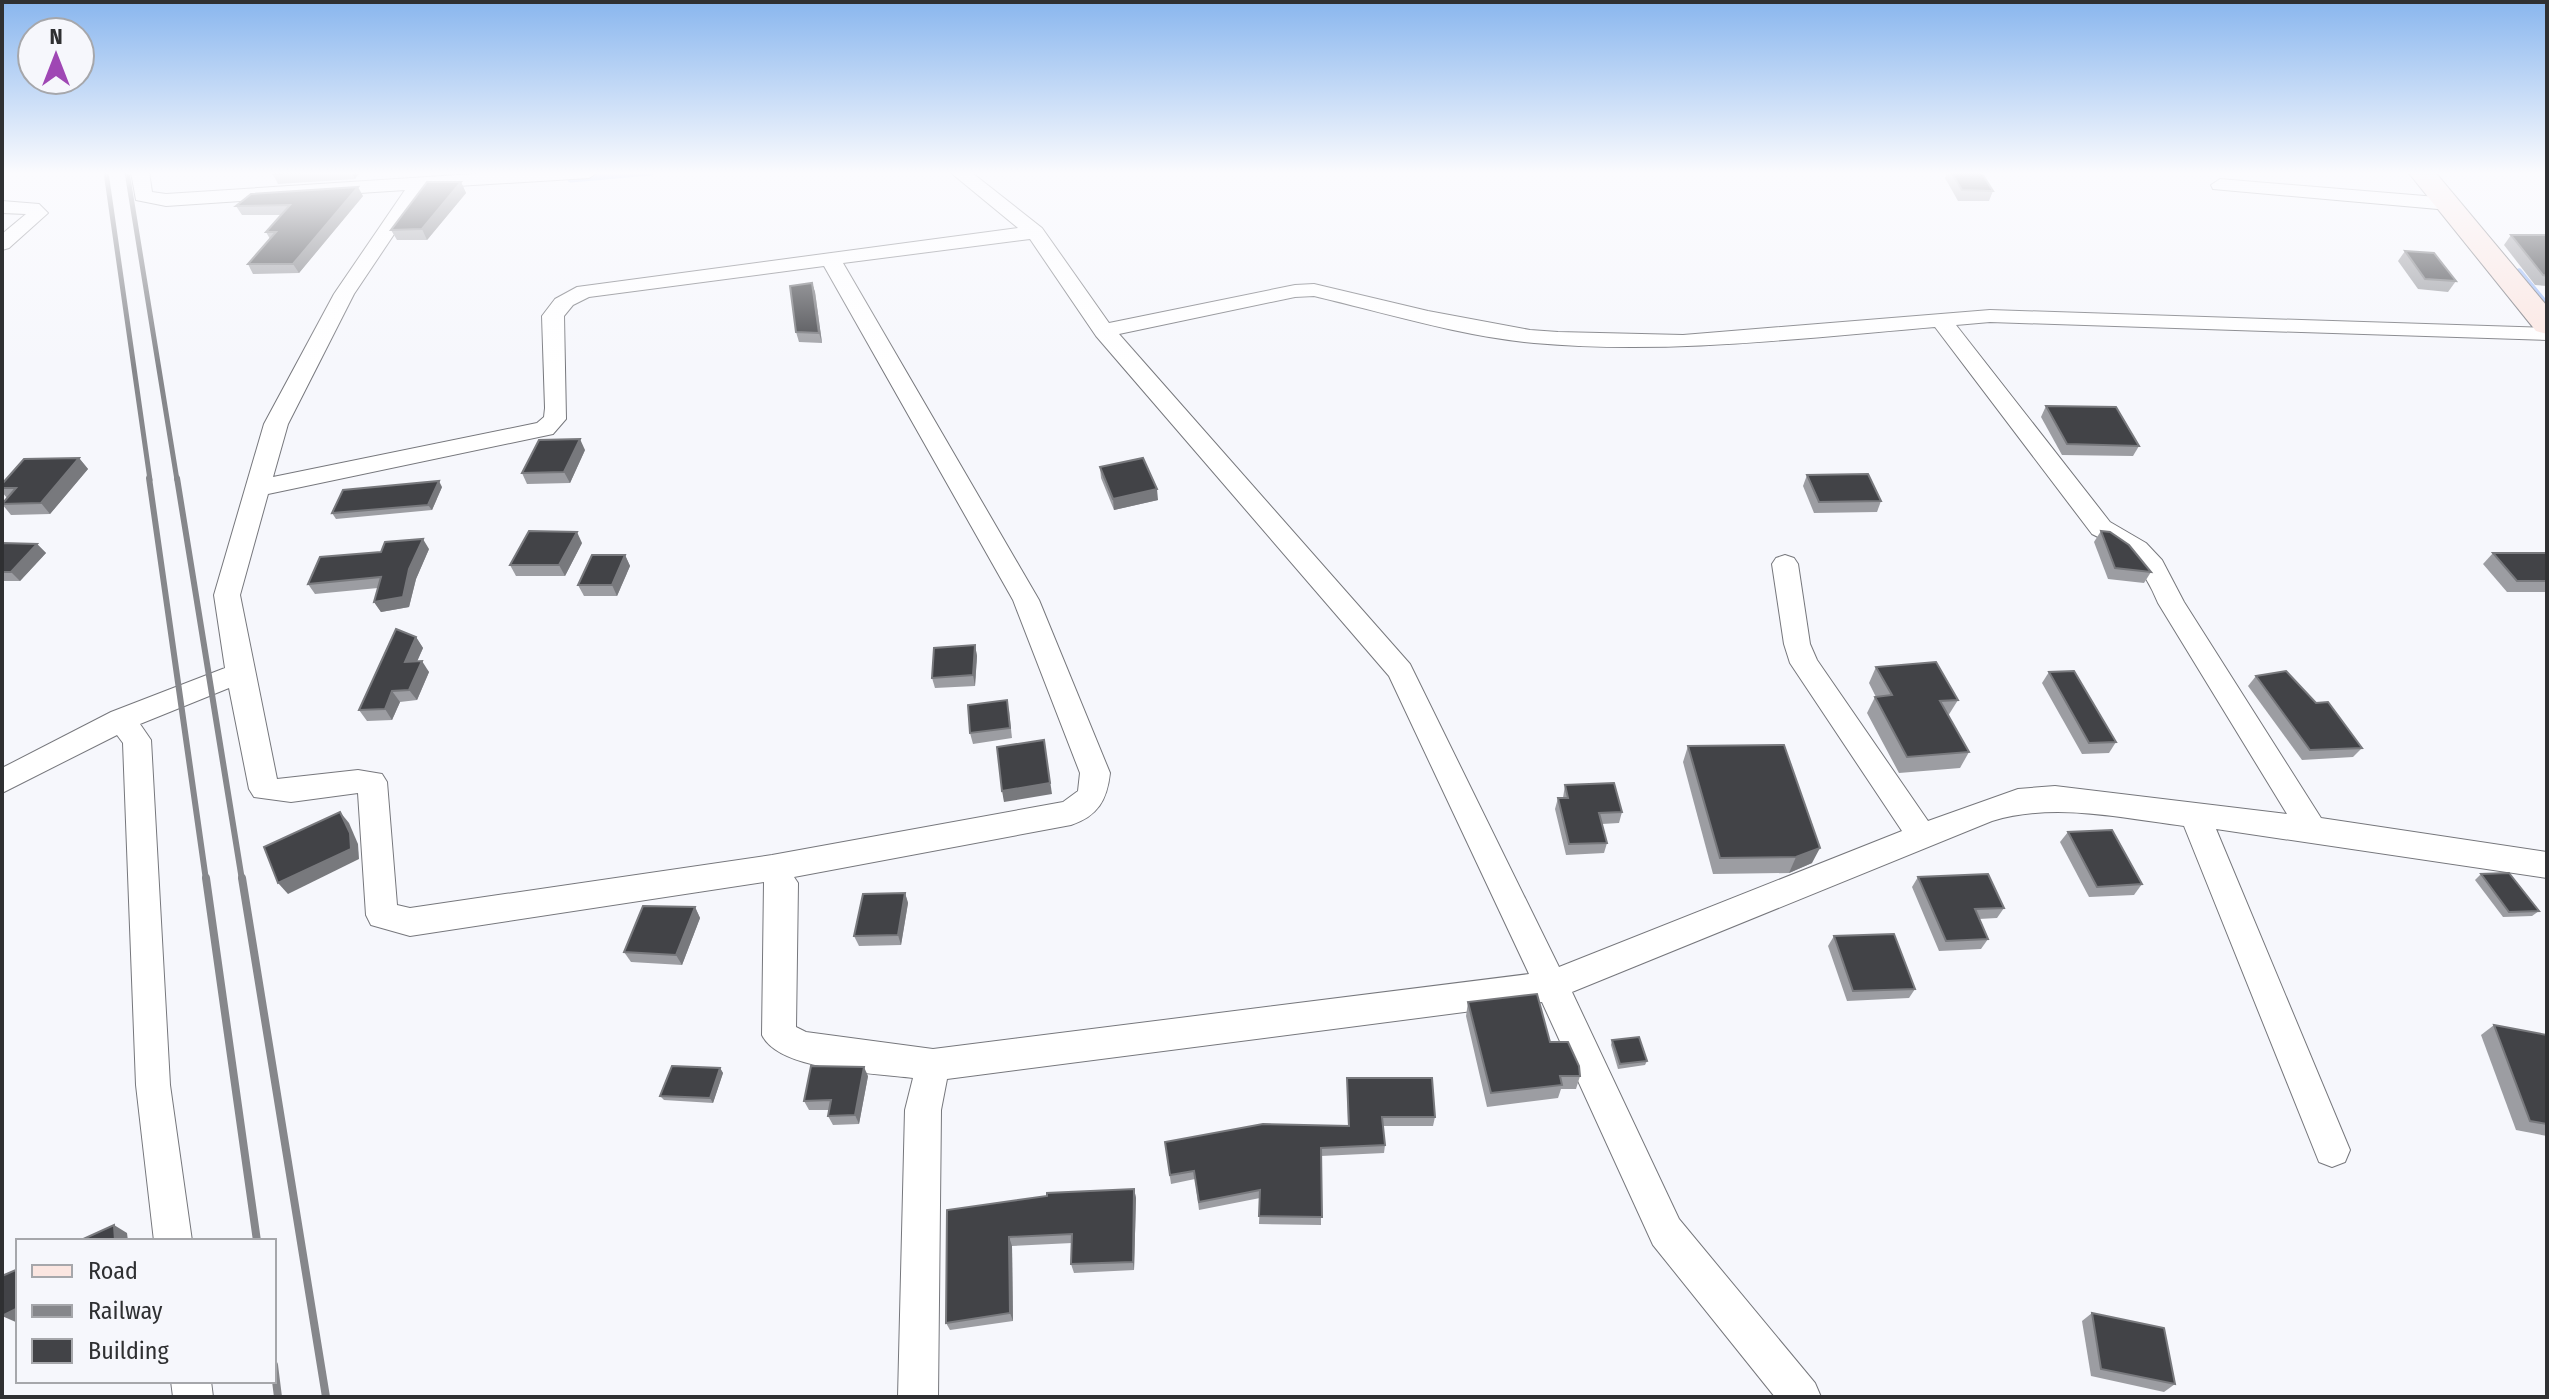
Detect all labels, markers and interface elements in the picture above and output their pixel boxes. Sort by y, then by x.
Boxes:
north arrow [16,16,96,96]
text: N [49,23,63,50]
legend [16,1239,276,1383]
text: Road [88,1257,138,1285]
text: Railway [88,1297,163,1325]
text: Building [88,1337,170,1365]

